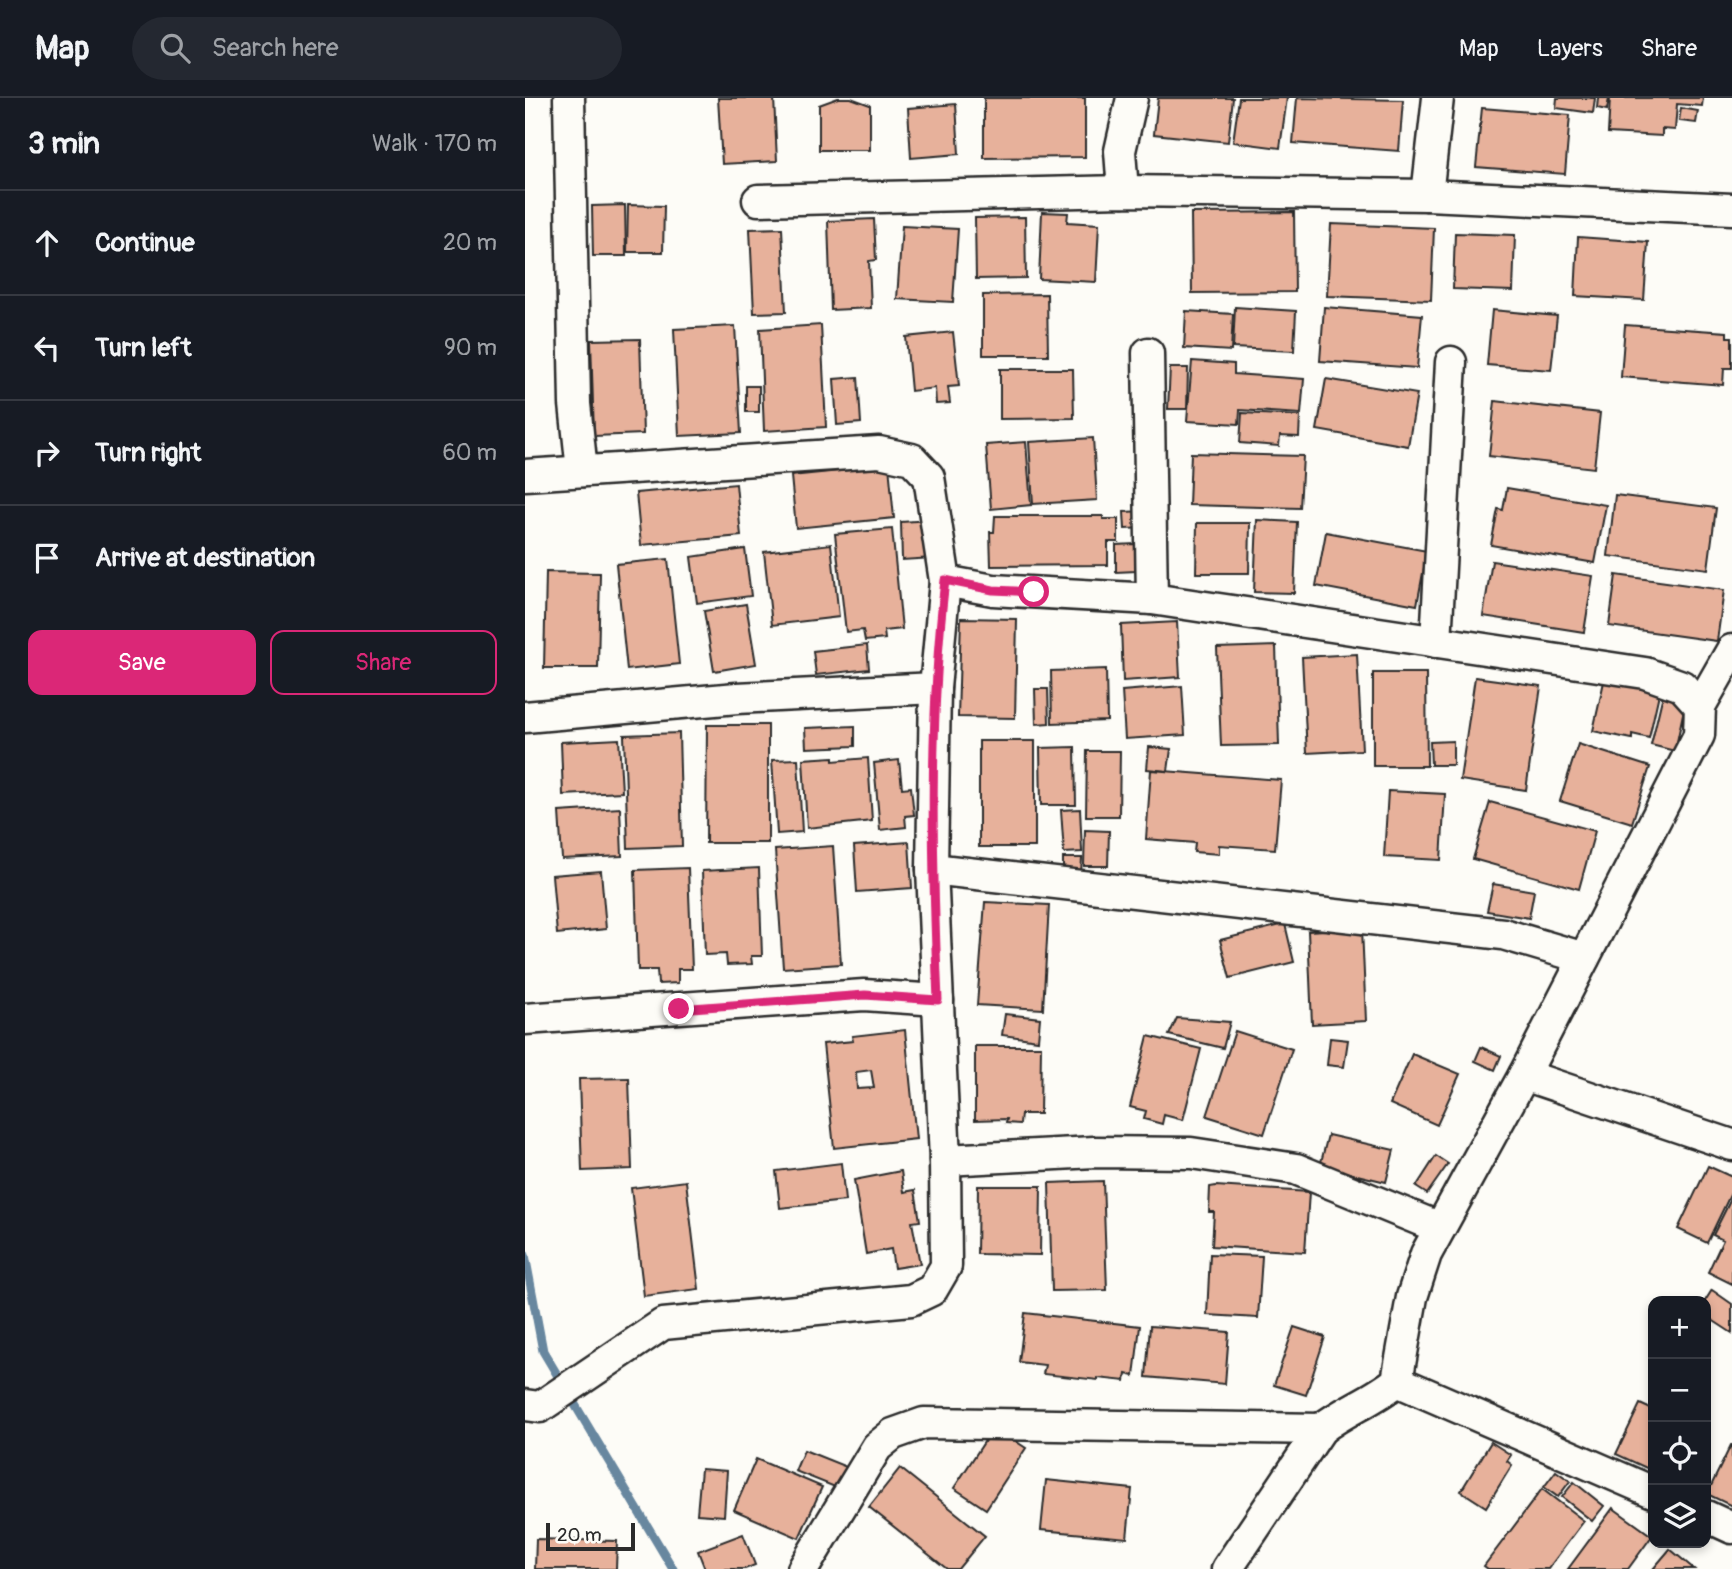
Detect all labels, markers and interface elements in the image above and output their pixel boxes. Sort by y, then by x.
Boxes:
search box [132,17,622,80]
text: Map [35,28,90,69]
icon: search [156,29,194,67]
text: Search here [212,32,339,64]
text: Map [1459,34,1499,63]
text: Layers [1537,34,1603,63]
text: Share [1641,34,1697,63]
text: 3 min [28,125,100,162]
text: Walk · 170 m [372,129,497,158]
icon: ahead [28,224,66,262]
text: Continue [95,227,195,259]
text: 20 m [443,228,497,257]
icon: left [28,329,66,367]
text: Turn left [95,332,191,364]
text: 90 m [444,333,497,362]
icon: right [28,434,66,472]
text: Turn right [95,437,201,469]
text: 60 m [442,438,497,467]
icon: arrive [28,539,66,577]
text: Arrive at destination [95,542,315,574]
route start [1018,576,1049,607]
button: Save [28,630,256,695]
button: Share [270,630,497,695]
route end [663,993,694,1024]
map controls [1648,1296,1711,1548]
button: + [1648,1296,1711,1359]
button: − [1648,1359,1711,1422]
button: locate [1648,1422,1711,1485]
button: layers [1648,1485,1711,1548]
scale bar [546,1520,635,1552]
text: 20 m [557,1523,602,1547]

